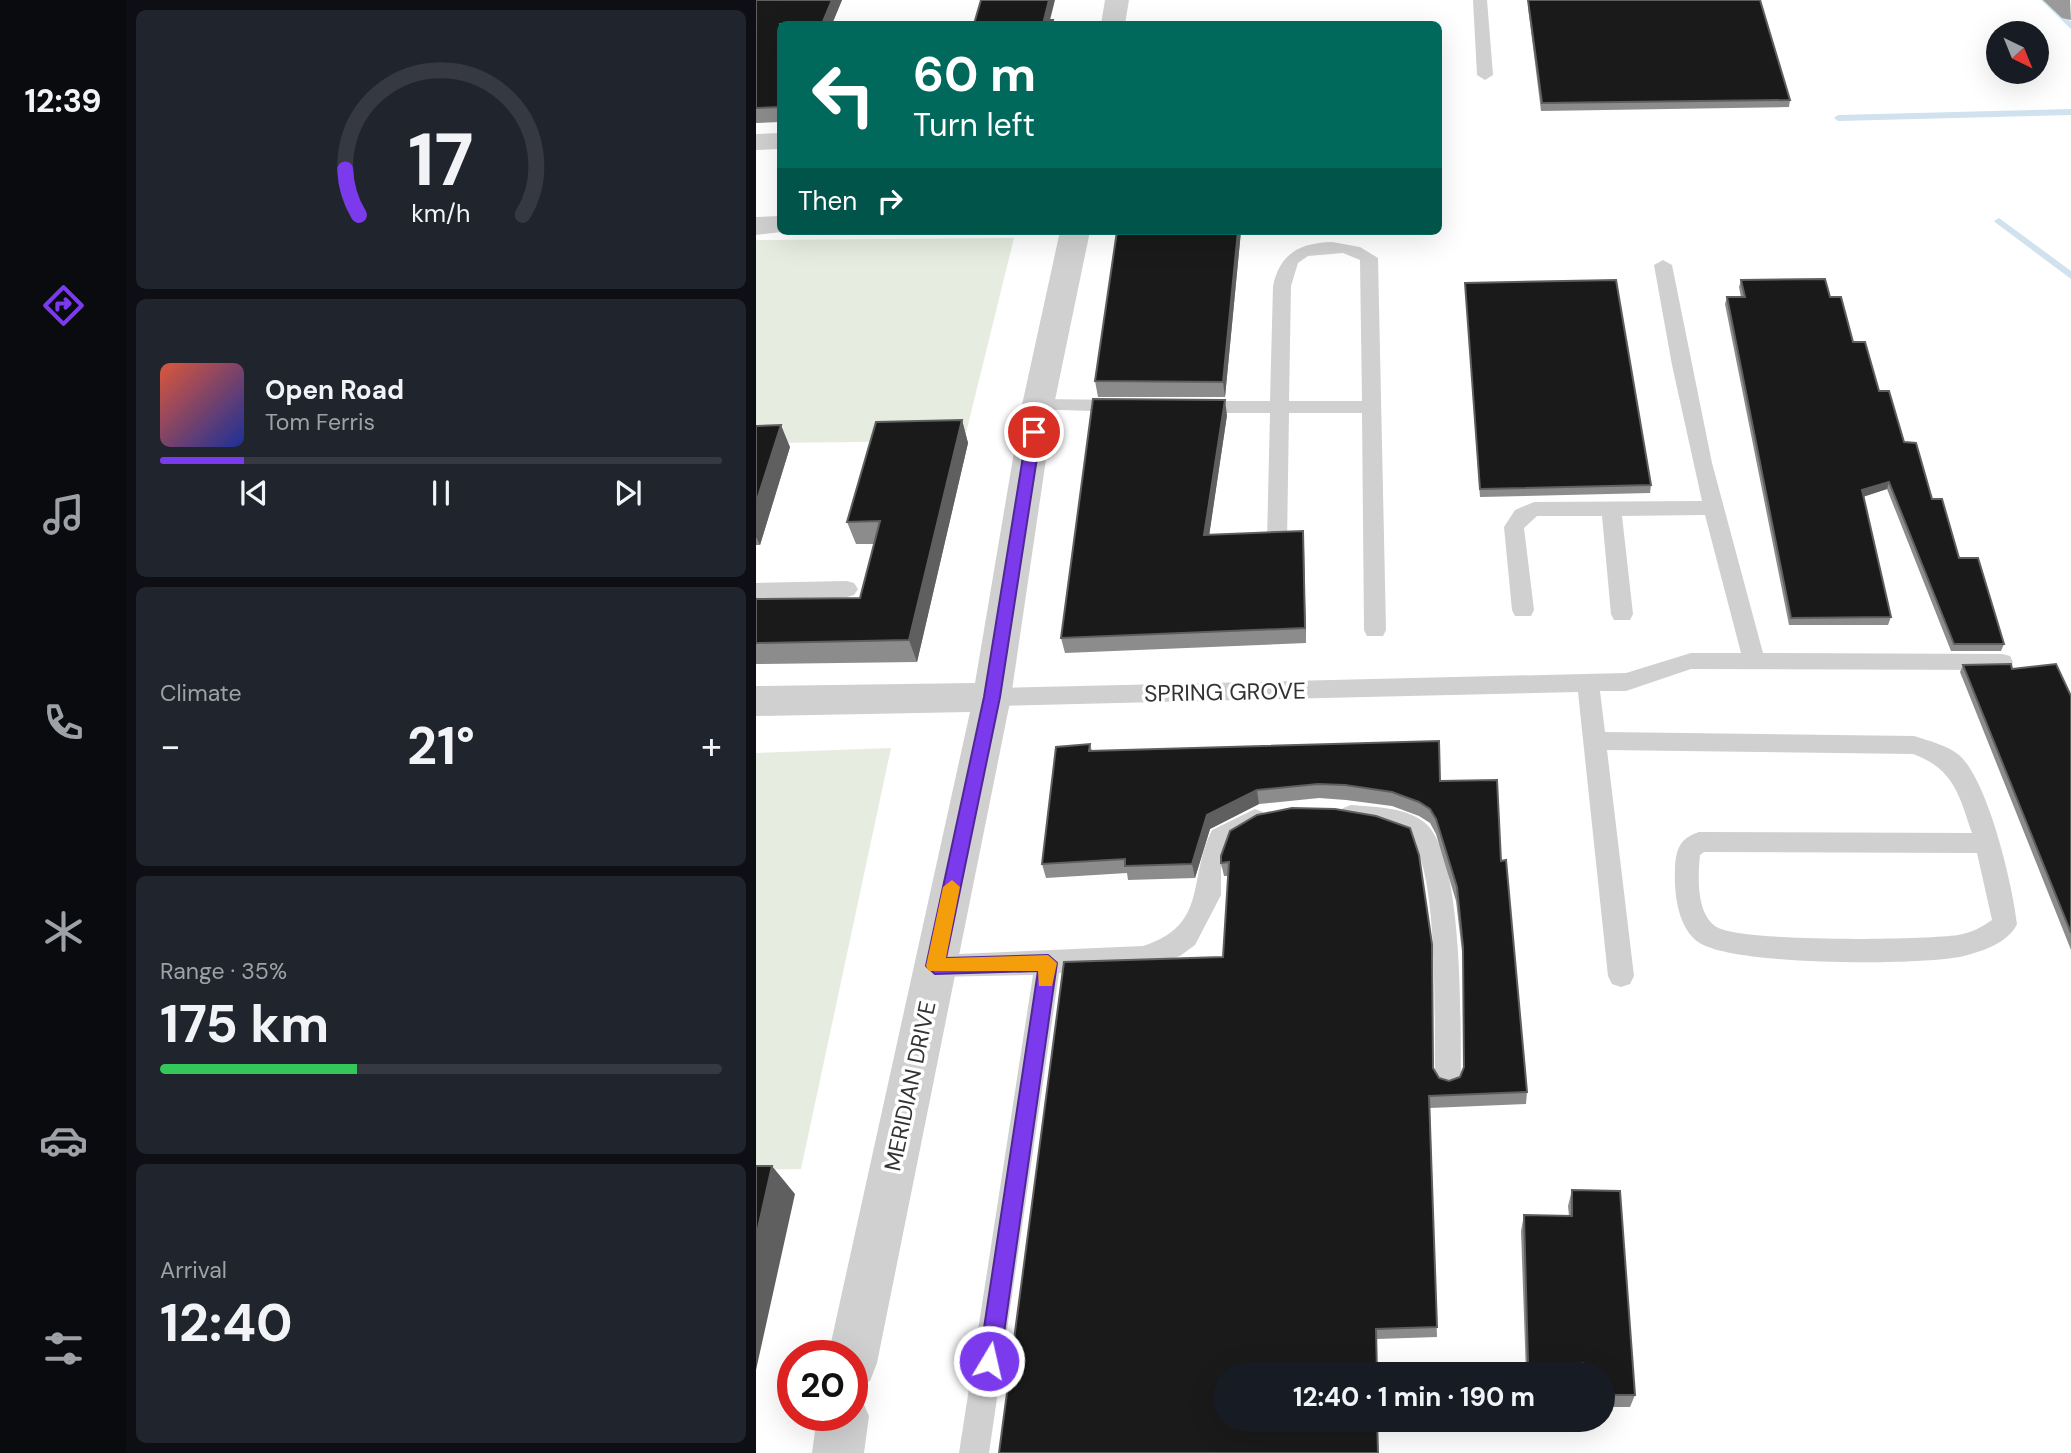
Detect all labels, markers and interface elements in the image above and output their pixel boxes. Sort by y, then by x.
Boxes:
north arrow [1986,21,2049,84]
map controls [1986,21,2049,84]
text: 60 m [913,42,1036,106]
icon: left [798,49,889,140]
text: 12:39 [24,80,102,122]
text: Turn left [913,104,1035,146]
text: 17 [408,114,474,209]
icon: right [871,182,909,220]
text: Then [798,184,857,218]
text: km/h [411,197,471,230]
icon: directions [39,281,88,330]
text: Open Road [265,373,404,407]
pin [1004,402,1064,462]
text: Tom Ferris [265,407,375,437]
icon: arrive [1015,413,1053,451]
icon: previous [235,474,273,512]
icon: pause [422,474,460,512]
icon: next [609,474,647,512]
icon: music [39,490,88,539]
street label: SPRING GROVE [1144,676,1306,708]
text: Climate [160,678,242,708]
icon: phone [39,698,88,747]
text: 21° [407,712,475,780]
text: − [160,721,181,771]
text: + [701,721,722,771]
icon: climate [39,907,88,956]
text: Range · 35% [160,956,287,986]
text: 175 km [160,990,329,1058]
street label: MERIDIAN DRIVE [877,998,943,1174]
icon: car [39,1116,88,1165]
text: Arrival [160,1255,227,1285]
text: 12:40 [160,1289,293,1357]
icon: filters [39,1324,88,1373]
position arrow [952,1324,1026,1398]
speed limit sign: 20 [777,1340,868,1431]
text: 12:40 · 1 min · 190 m [1293,1380,1535,1414]

